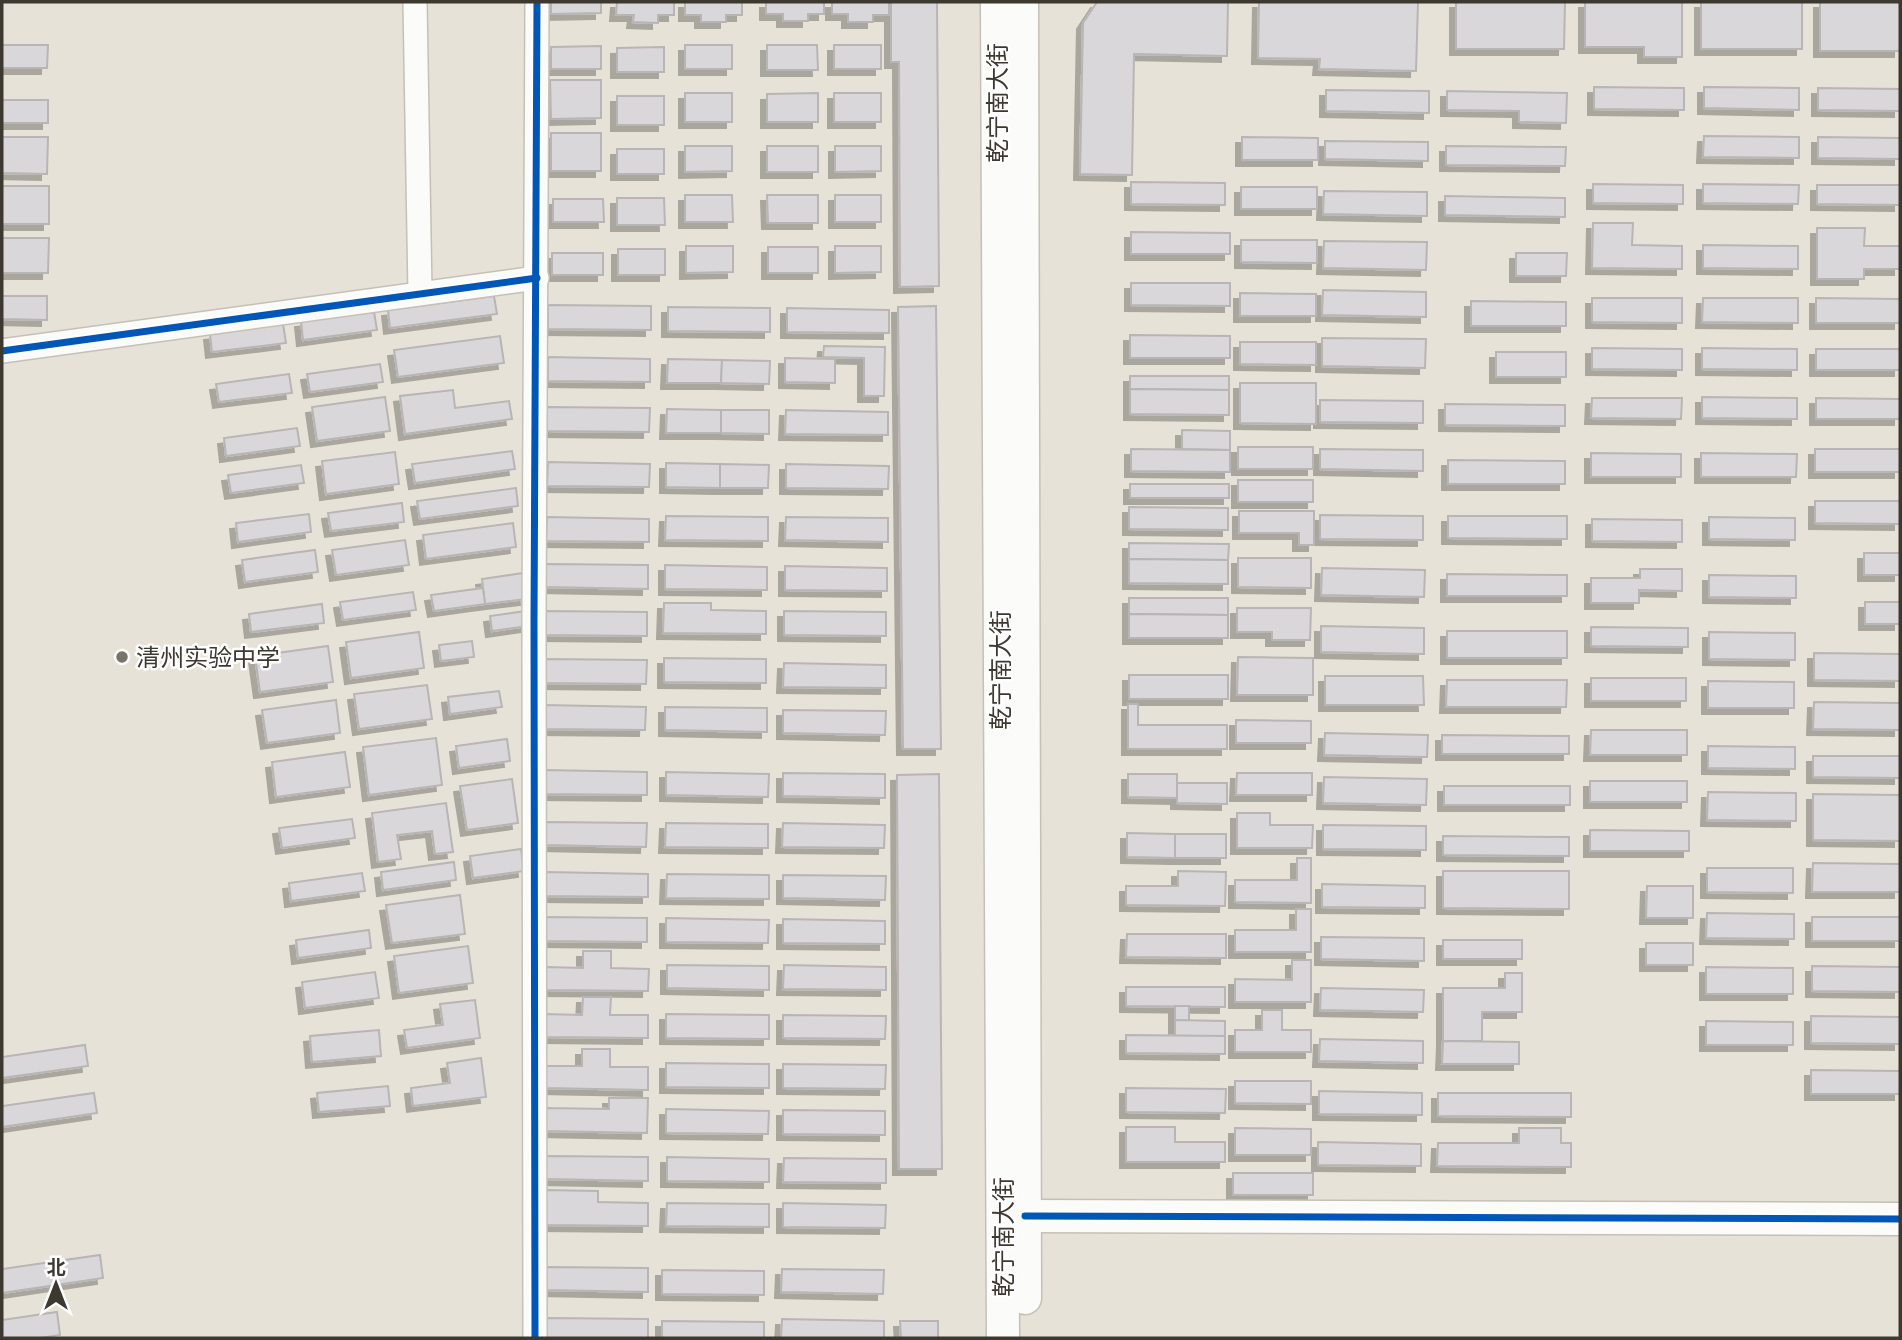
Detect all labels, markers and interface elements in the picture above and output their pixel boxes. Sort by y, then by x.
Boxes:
street label: 乾宁南大街 [980,43,1015,163]
street label: 乾宁南大街 [983,610,1018,730]
place label: 清州实验中学 [136,640,280,675]
marker: 清州实验中学 [114,649,130,665]
street label: 乾宁南大街 [986,1177,1021,1297]
north arrow [21,1249,91,1319]
text: 北 [46,1254,66,1281]

